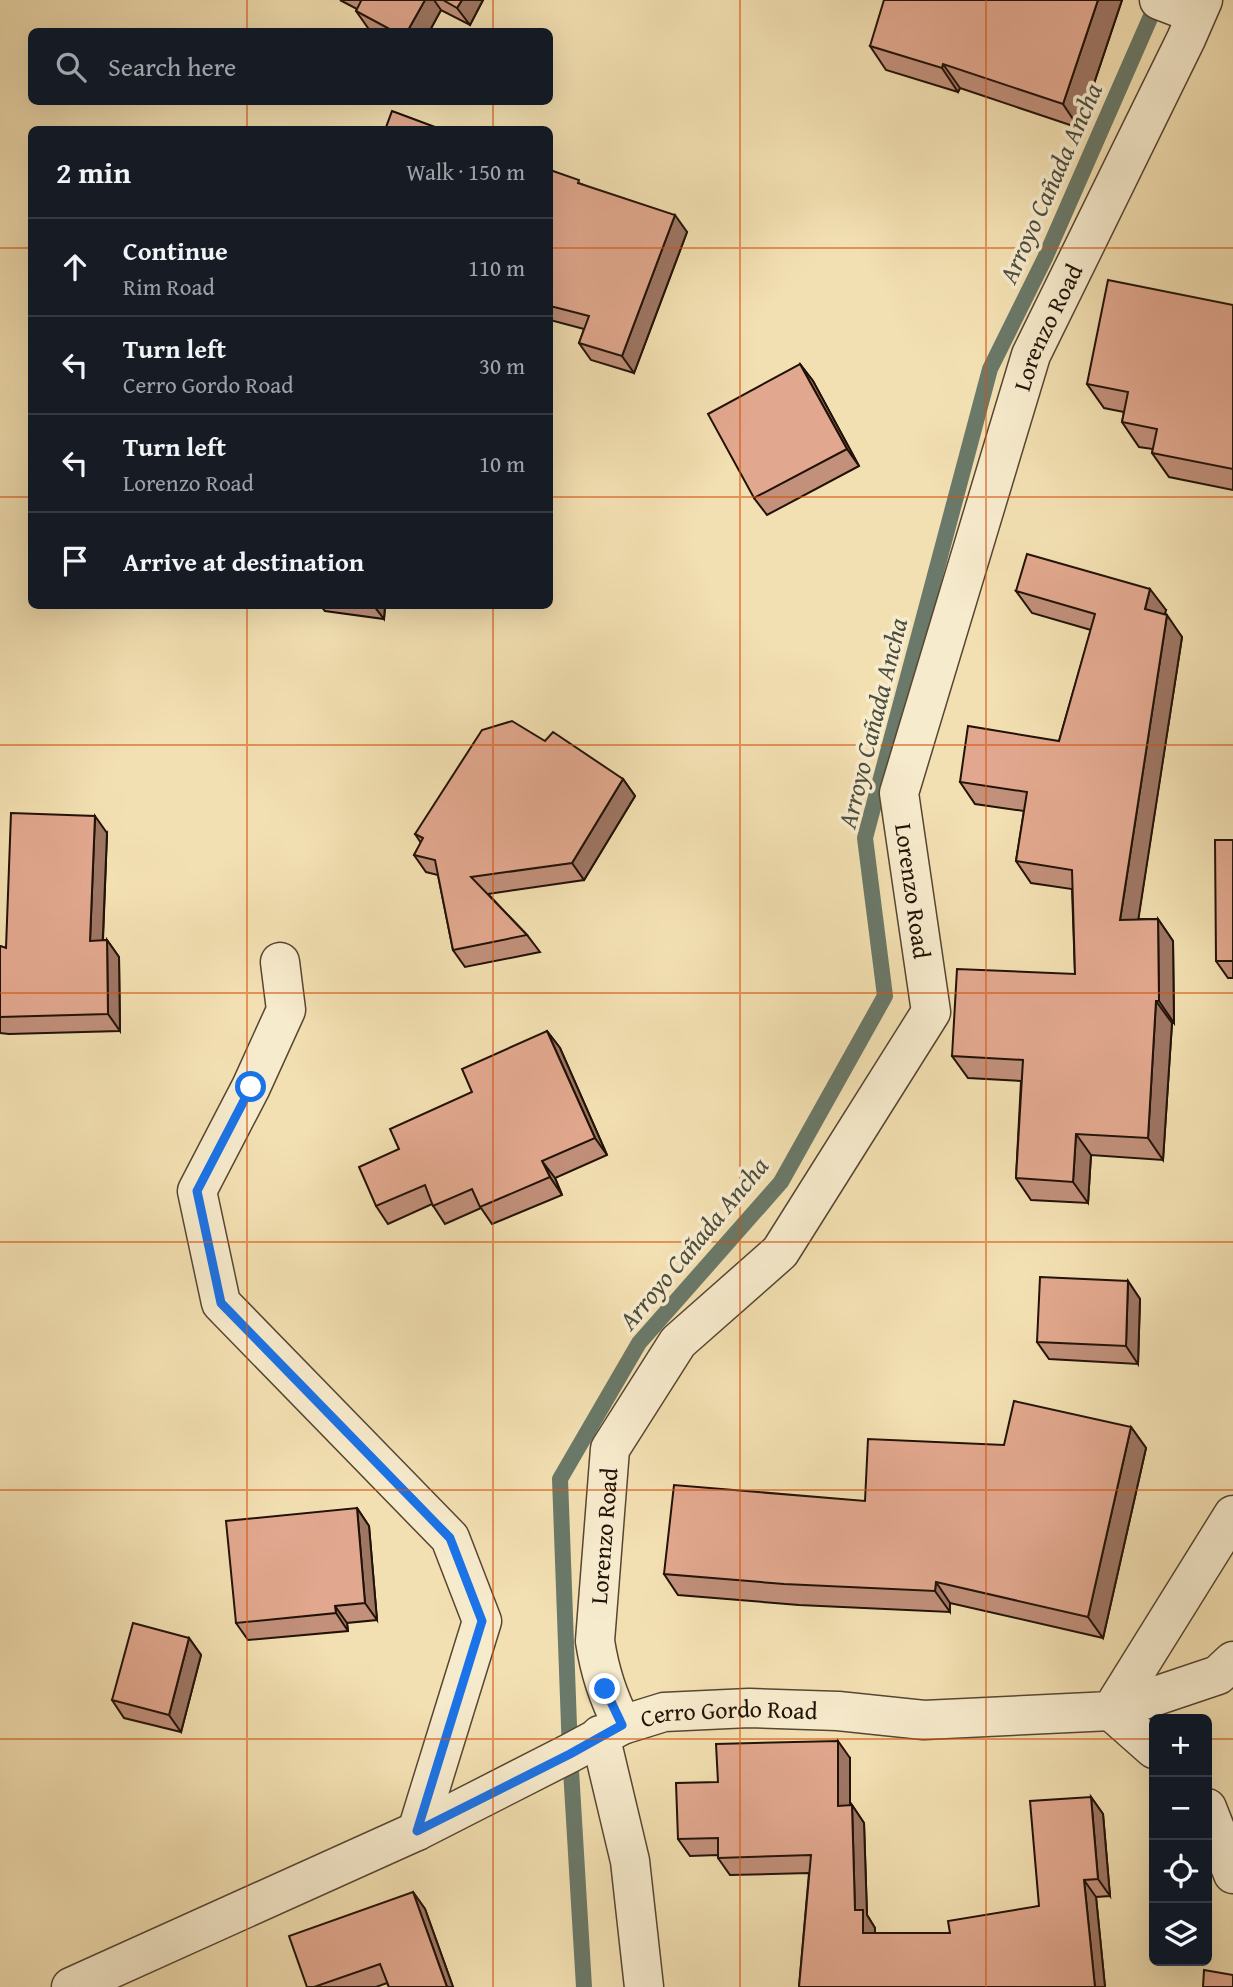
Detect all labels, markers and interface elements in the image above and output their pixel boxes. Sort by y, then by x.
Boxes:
search box [28,28,553,105]
text: Search here [108,47,236,86]
icon: search [52,48,90,86]
water label: Arroyo Cañada Ancha [988,76,1112,290]
text: 2 min [56,150,131,194]
text: Walk · 150 m [406,155,525,188]
text: Continue [123,231,228,270]
icon: ahead [56,248,94,286]
text: 110 m [468,251,525,284]
street label: Lorenzo Road [1004,257,1091,395]
text: Rim Road [123,270,215,303]
text: Turn left [123,329,226,368]
icon: left [56,346,94,384]
text: 30 m [479,349,525,382]
text: Cerro Gordo Road [123,368,293,401]
text: Turn left [123,427,226,466]
icon: left [56,444,94,482]
text: 10 m [479,447,525,480]
text: Lorenzo Road [123,466,254,499]
icon: arrive [56,542,94,580]
text: Arrive at destination [123,542,364,581]
water label: Arroyo Cañada Ancha [827,614,917,833]
street label: Lorenzo Road [886,821,940,961]
route start [235,1071,266,1102]
water label: Arroyo Cañada Ancha [608,1148,777,1339]
street label: Lorenzo Road [580,1466,626,1605]
route end [589,1673,620,1704]
street label: Cerro Gordo Road [636,1690,818,1736]
map controls [1149,1714,1212,1966]
button: + [1149,1714,1212,1777]
button: − [1149,1777,1212,1840]
button: locate [1149,1840,1212,1903]
button: layers [1149,1903,1212,1966]

